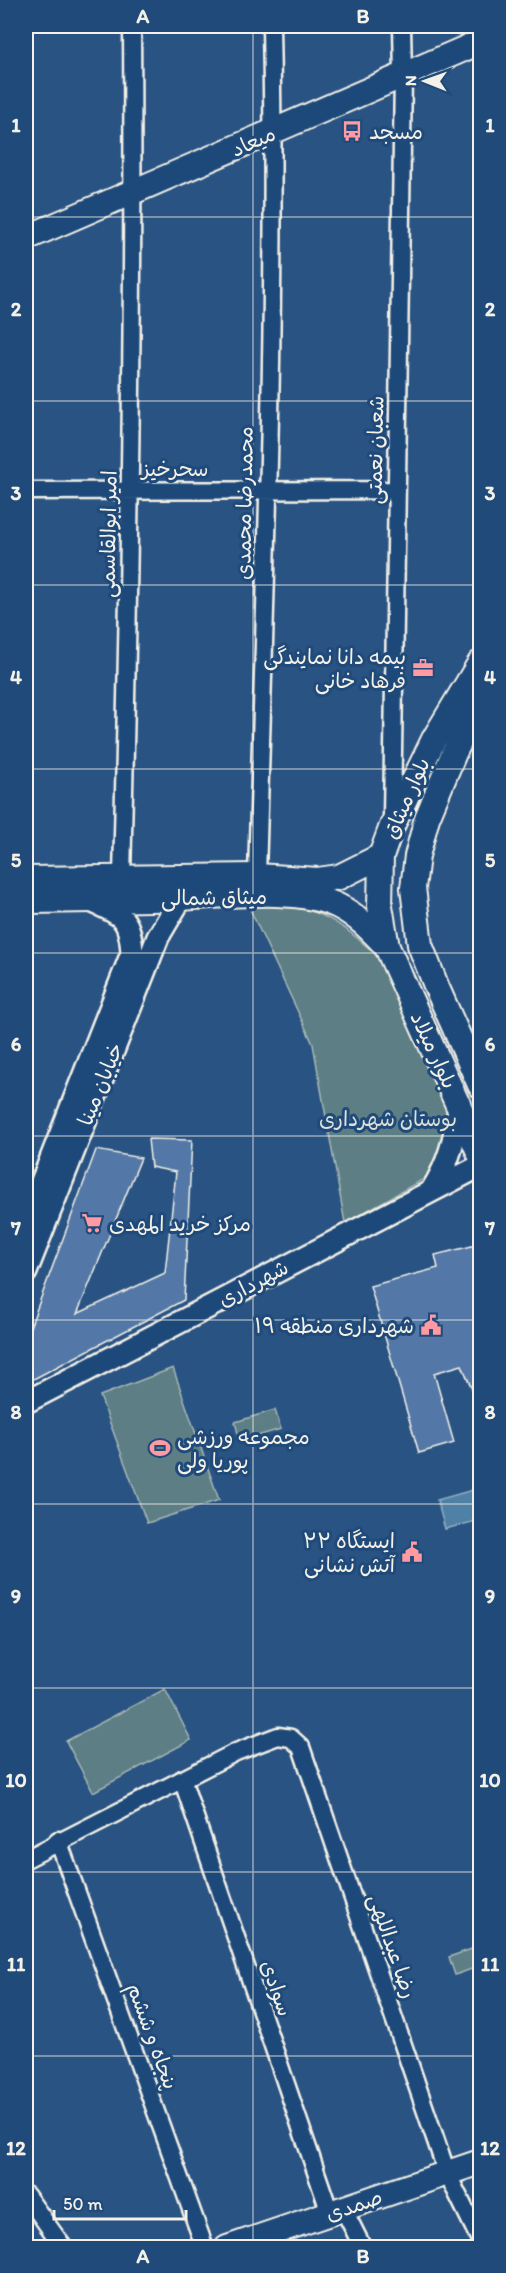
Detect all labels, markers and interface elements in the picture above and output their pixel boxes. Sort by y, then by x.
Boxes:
text: A [136,4,150,28]
text: B [357,4,370,28]
north arrow [395,51,455,111]
text: N [401,75,420,86]
text: 1 [11,113,21,137]
text: 1 [485,113,495,137]
bus stop icon: مسجد [340,119,364,143]
place label: مسجد [369,119,423,144]
street label: میعاد [227,120,279,162]
text: 2 [11,297,22,321]
text: 2 [485,297,496,321]
street label: شعبان نعمتی [362,395,390,505]
street label: محمدرضا محمدی [230,426,258,580]
street label: سحرخیز [140,456,208,481]
street label: امیر ابوالقاسمی [94,470,124,598]
text: 3 [11,481,22,505]
text: 3 [485,481,496,505]
place label: بیمه دانا نمایندگی فرهاد خانی [263,644,406,695]
office icon: بیمه دانا نمایندگی فرهاد خانی [411,656,435,680]
text: 4 [10,665,22,689]
text: 4 [484,665,496,689]
street label: بلوار میثاق [377,754,436,843]
text: 5 [11,848,22,872]
text: 5 [485,848,496,872]
street label: میثاق شمالی [161,884,267,912]
street label: بلوار میلاد [404,1008,463,1093]
text: 6 [11,1032,22,1056]
text: 6 [485,1032,496,1056]
street label: خیابان مینا [72,1039,129,1130]
park label: بوستان شهرداری [319,1106,457,1132]
supermarket icon: مرکز خرید المهدی [80,1211,104,1235]
place label: مرکز خرید المهدی [109,1211,251,1236]
text: 7 [10,1216,21,1240]
text: 7 [484,1216,495,1240]
street label: شهرداری [214,1254,292,1312]
place label: شهرداری منطقه ۱۹ [255,1313,414,1338]
public building icon: شهرداری منطقه ۱۹ [419,1313,443,1337]
text: 8 [11,1400,22,1424]
text: 8 [485,1400,496,1424]
place label: مجموعه ورزشی پوریا ولی [177,1424,310,1475]
sports icon: مجموعه ورزشی پوریا ولی [148,1436,172,1460]
place label: ایستگاه ۲۲ آتش نشانی [303,1528,396,1579]
public building icon: ایستگاه ۲۲ آتش نشانی [400,1540,424,1564]
text: 9 [11,1584,21,1608]
text: 9 [485,1584,495,1608]
text: 10 [5,1768,27,1792]
text: 10 [479,1768,501,1792]
street label: رضا عبداللهی [362,1890,423,2002]
text: 11 [7,1952,26,1976]
text: 11 [481,1952,500,1976]
street label: سوادی [255,1957,298,2020]
street label: پنجاه و ششم [118,1979,184,2094]
text: 12 [6,2136,26,2160]
text: 12 [480,2136,500,2160]
scale bar [54,2183,186,2221]
street label: صمدی [322,2184,386,2226]
text: 50 m [63,2193,103,2215]
text: A [136,2244,150,2268]
text: B [357,2244,370,2268]

